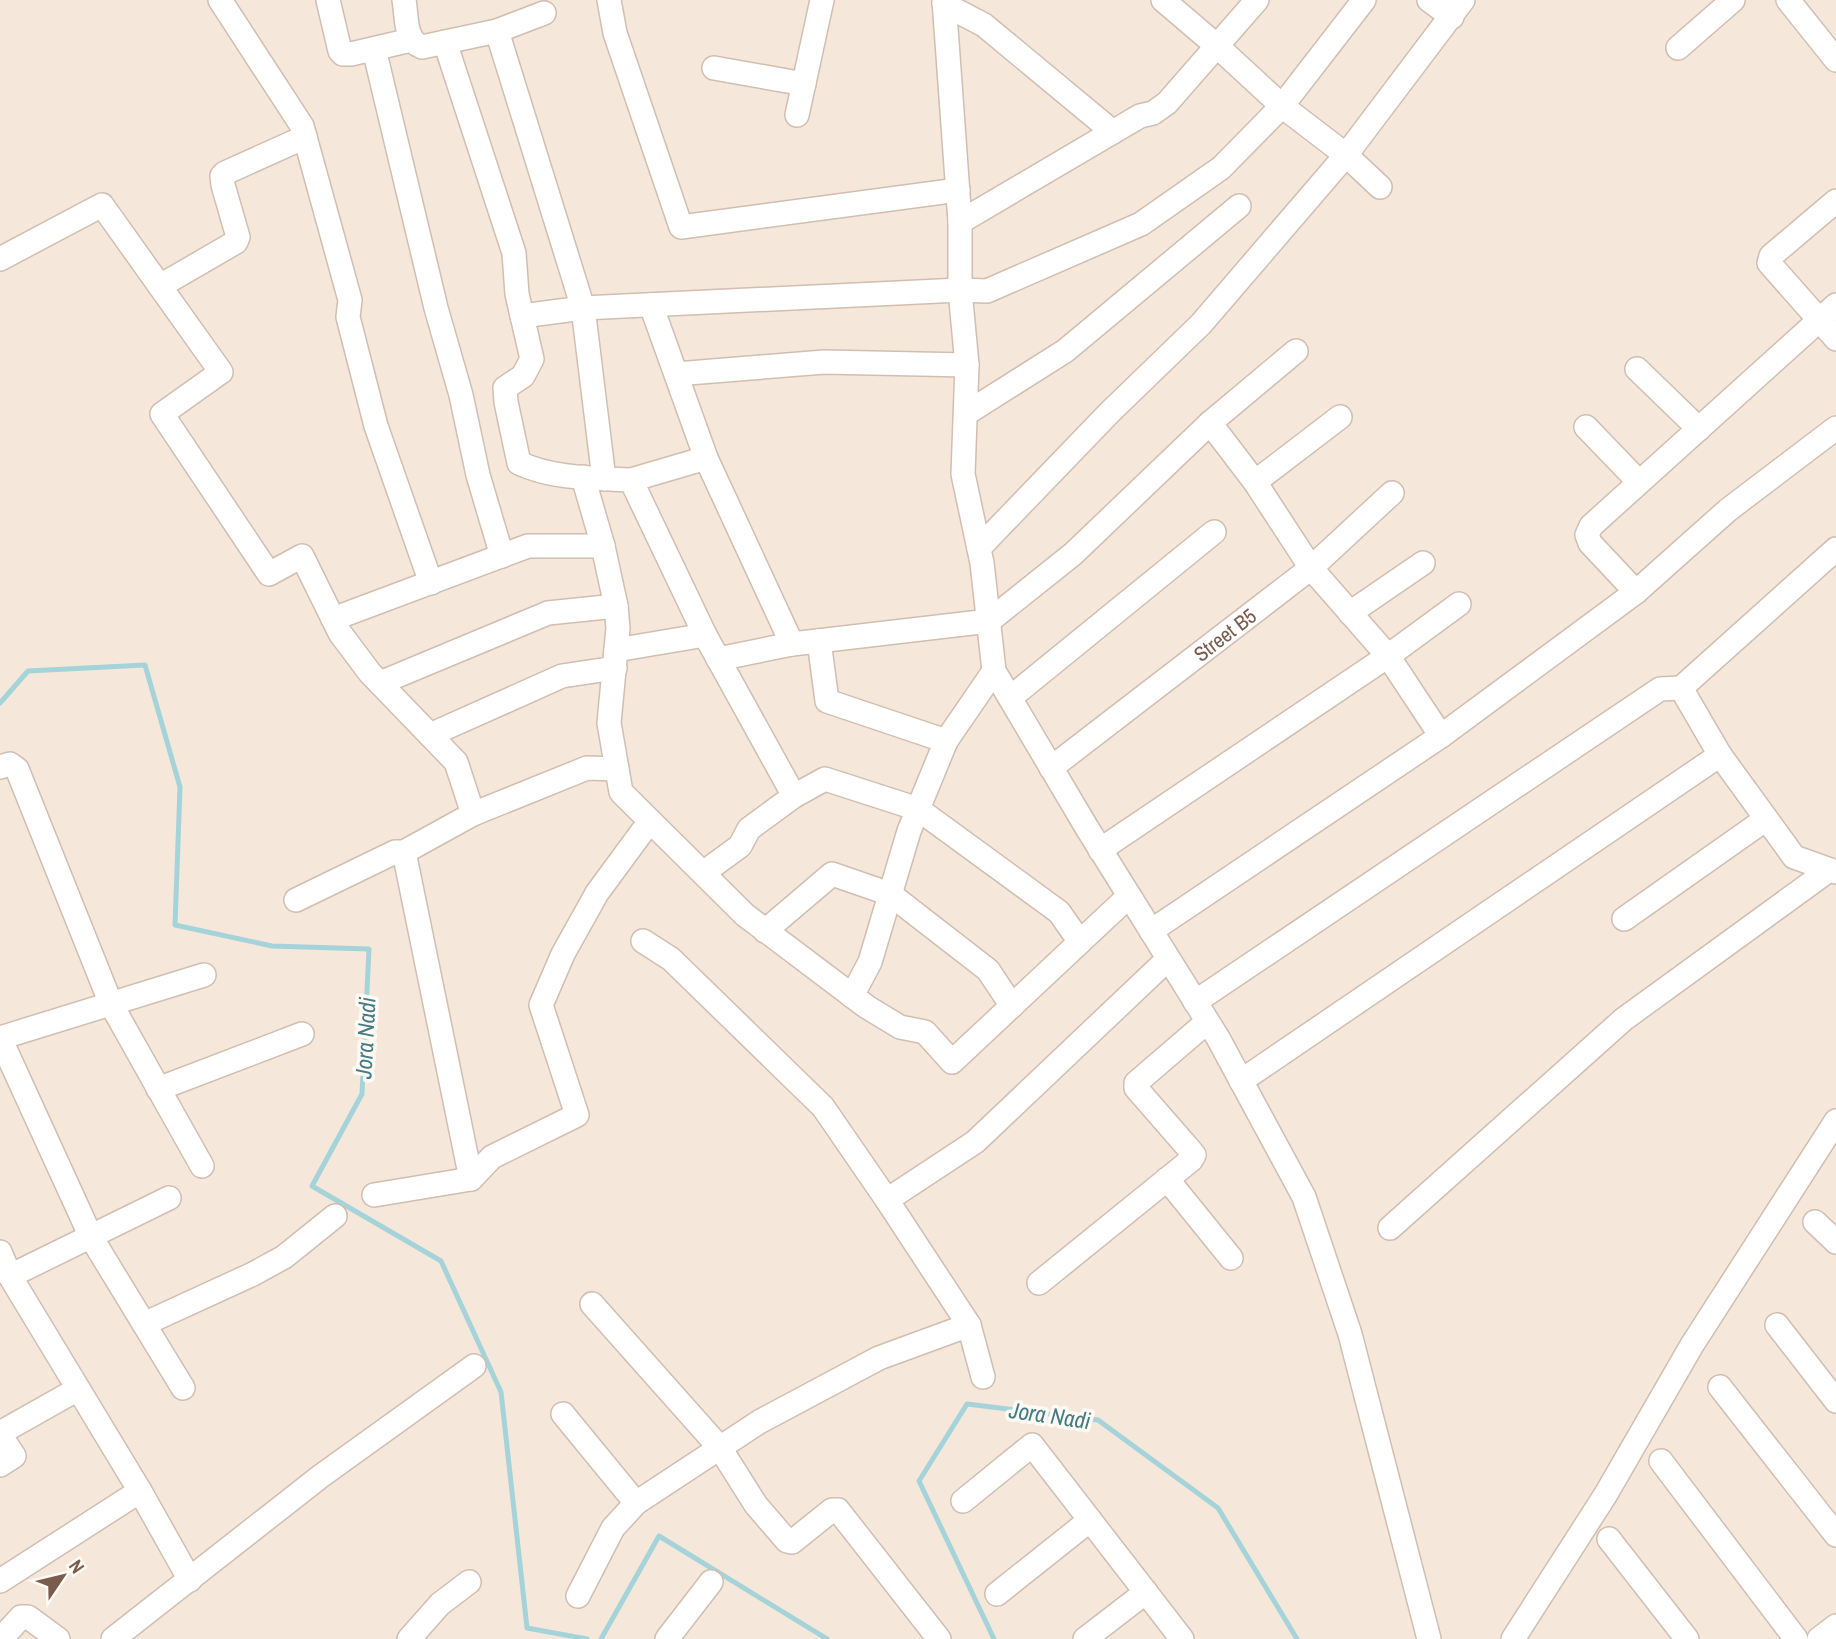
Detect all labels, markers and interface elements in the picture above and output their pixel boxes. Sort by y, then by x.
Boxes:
street label: Street B5 [1187,601,1262,668]
water label: Jora Nadi [347,996,383,1081]
water label: Jora Nadi [1006,1394,1093,1436]
north arrow [28,1541,98,1611]
text: N [63,1554,91,1578]

